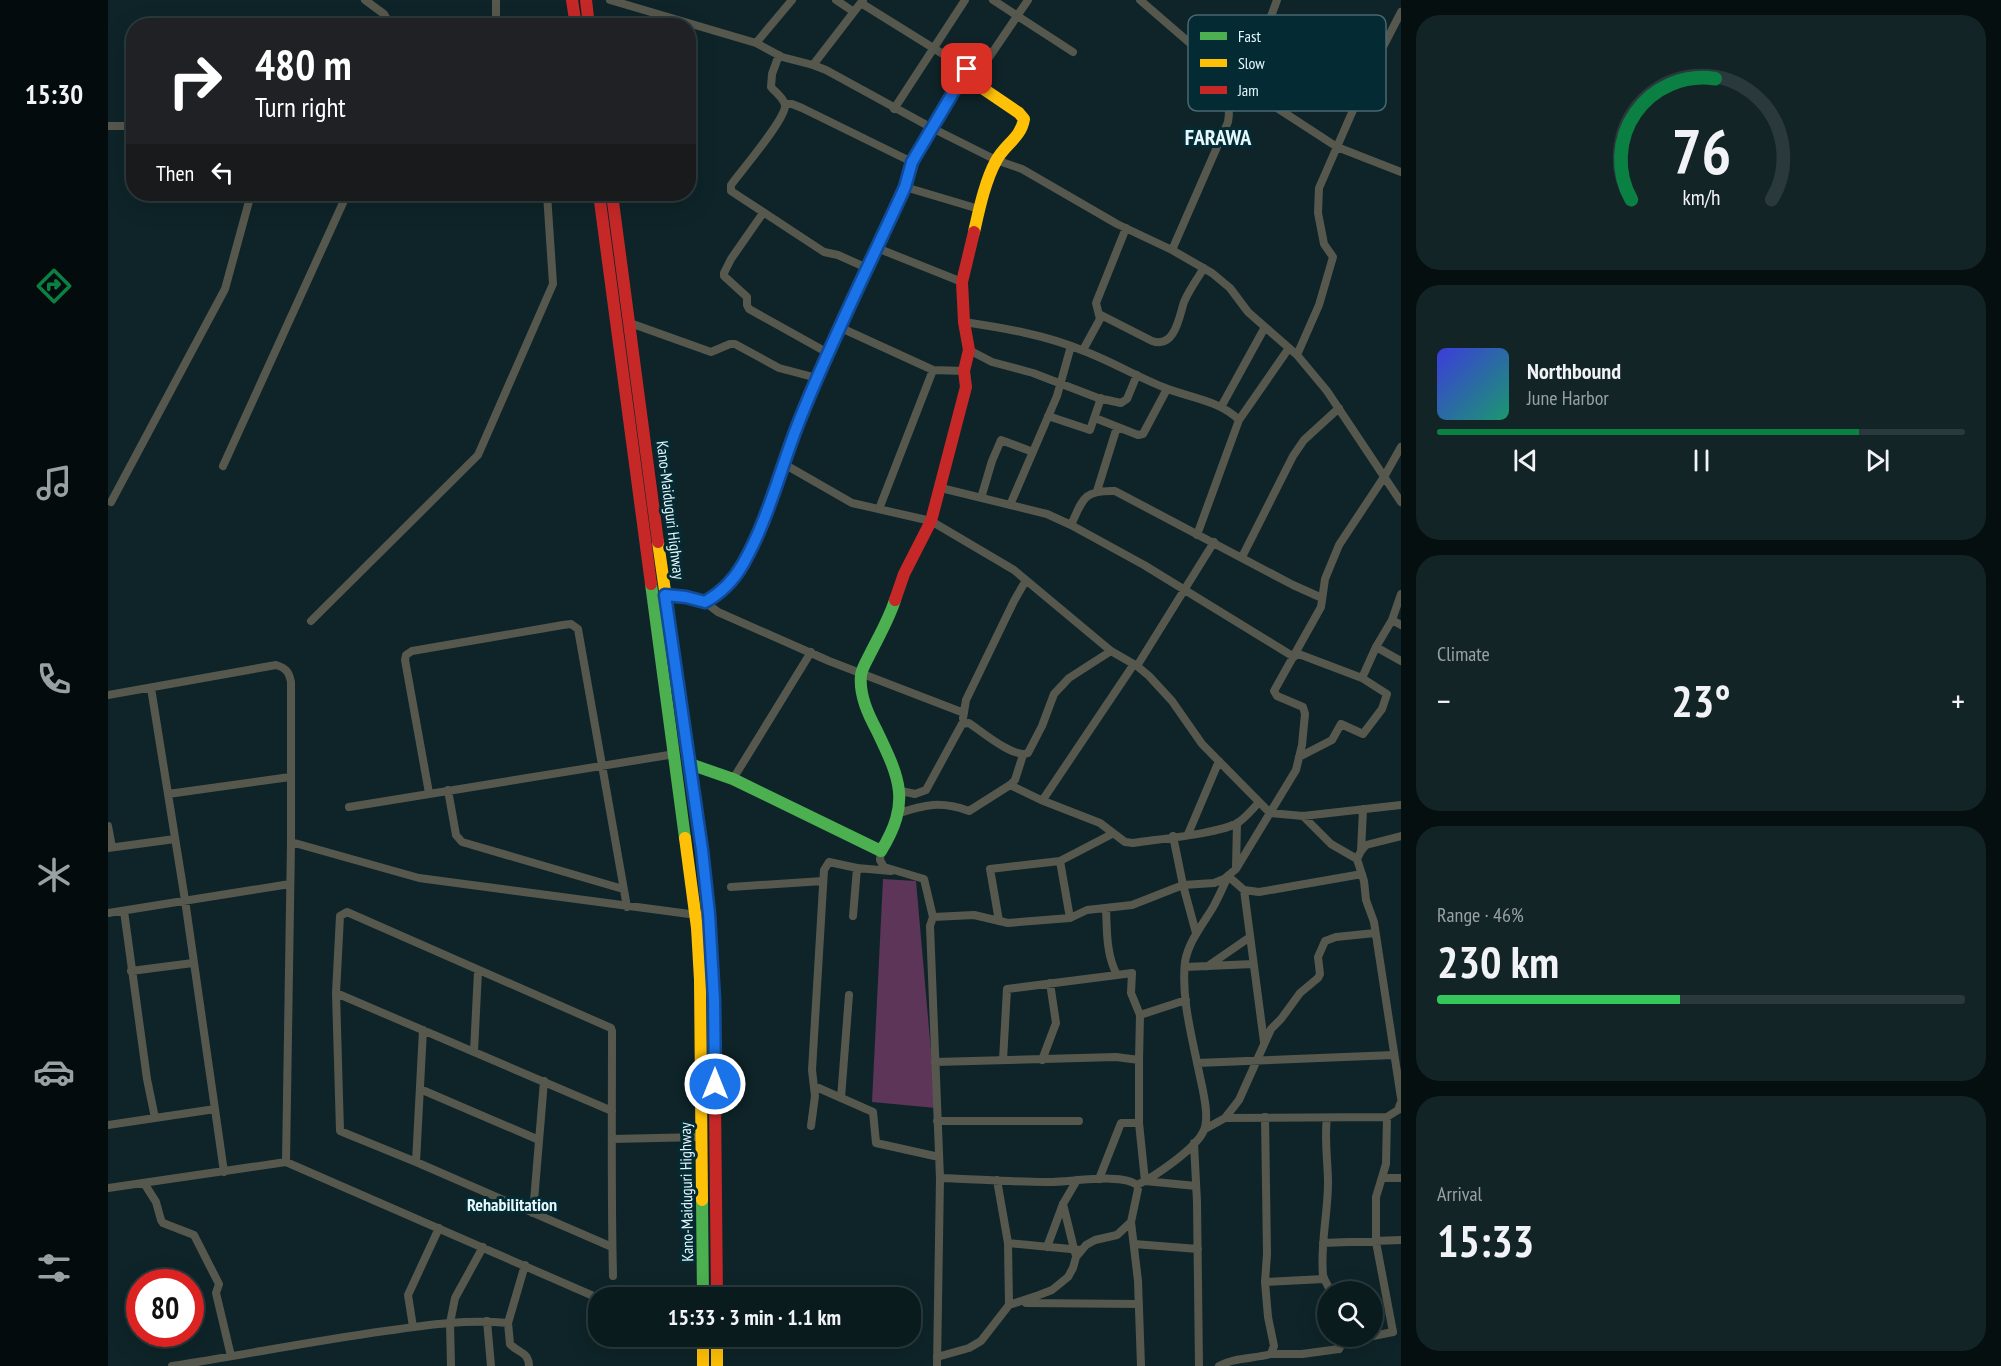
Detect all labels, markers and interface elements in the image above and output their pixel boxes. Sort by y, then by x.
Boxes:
legend [1188,15,1386,111]
text: Fast [1238,26,1261,46]
text: 480 m [255,37,352,92]
icon: right [156,42,234,120]
pin [941,43,992,94]
icon: arrive [950,52,983,85]
text: Slow [1238,53,1265,73]
text: 15:30 [25,77,83,111]
text: Jam [1237,80,1259,100]
text: Turn right [255,90,346,124]
text: 76 [1671,110,1731,191]
district label: FARAWA [1185,123,1252,151]
icon: left [206,156,239,189]
text: Then [156,159,194,187]
text: km/h [1682,183,1720,211]
icon: directions [33,265,75,307]
text: Northbound [1527,357,1621,385]
text: June Harbor [1527,385,1609,411]
street label: Kano-Maiduguri Highway [653,440,689,580]
icon: previous [1509,444,1542,477]
icon: pause [1685,444,1718,477]
icon: next [1861,444,1894,477]
icon: music [33,462,75,504]
text: Climate [1437,641,1490,667]
icon: phone [33,658,75,700]
text: 23° [1671,671,1731,729]
text: − [1437,679,1451,722]
text: + [1951,679,1965,722]
icon: climate [33,854,75,896]
text: Range · 46% [1437,902,1524,928]
text: 230 km [1437,932,1559,990]
icon: car [33,1051,75,1093]
position arrow [683,1052,747,1116]
street label: Kano-Maiduguri Highway [675,1122,697,1262]
text: Arrival [1437,1181,1482,1207]
district label: Rehabilitation [467,1193,557,1216]
text: 15:33 [1437,1211,1534,1269]
icon: filters [33,1247,75,1289]
speed limit sign: 80 [126,1269,204,1347]
map controls [1317,1281,1383,1347]
button: search [1317,1281,1383,1347]
text: 15:33 · 3 min · 1.1 km [668,1303,841,1331]

